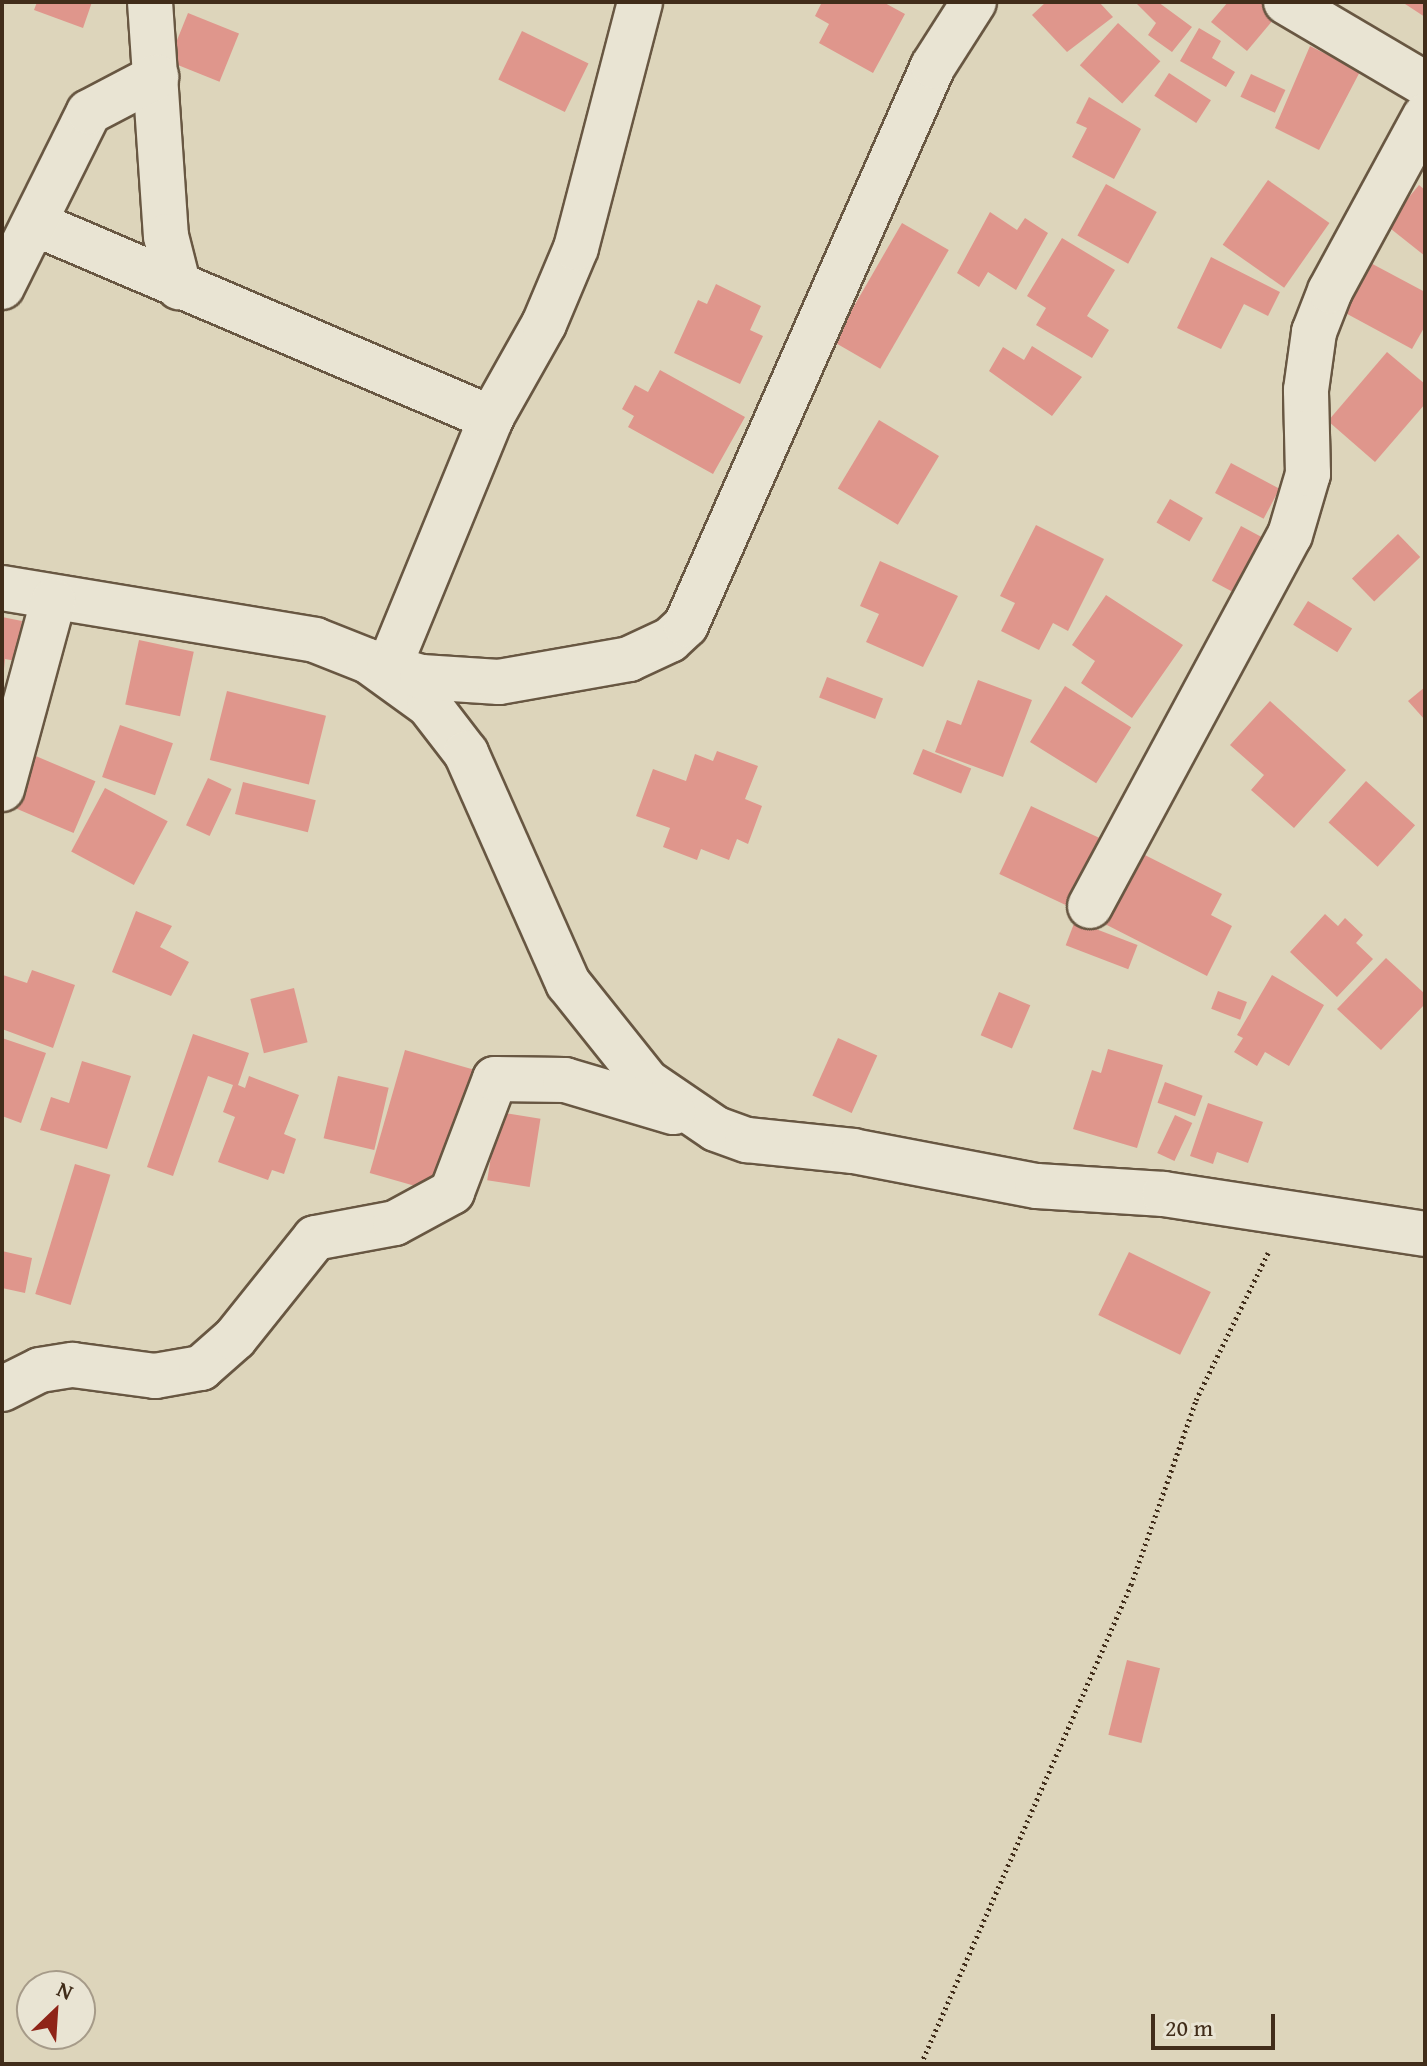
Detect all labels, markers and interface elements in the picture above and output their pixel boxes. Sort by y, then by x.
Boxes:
north arrow [16,1970,96,2050]
text: N [52,1972,79,2008]
scale bar [1155,1998,1279,2048]
text: 20 m [1165,2010,1213,2045]

